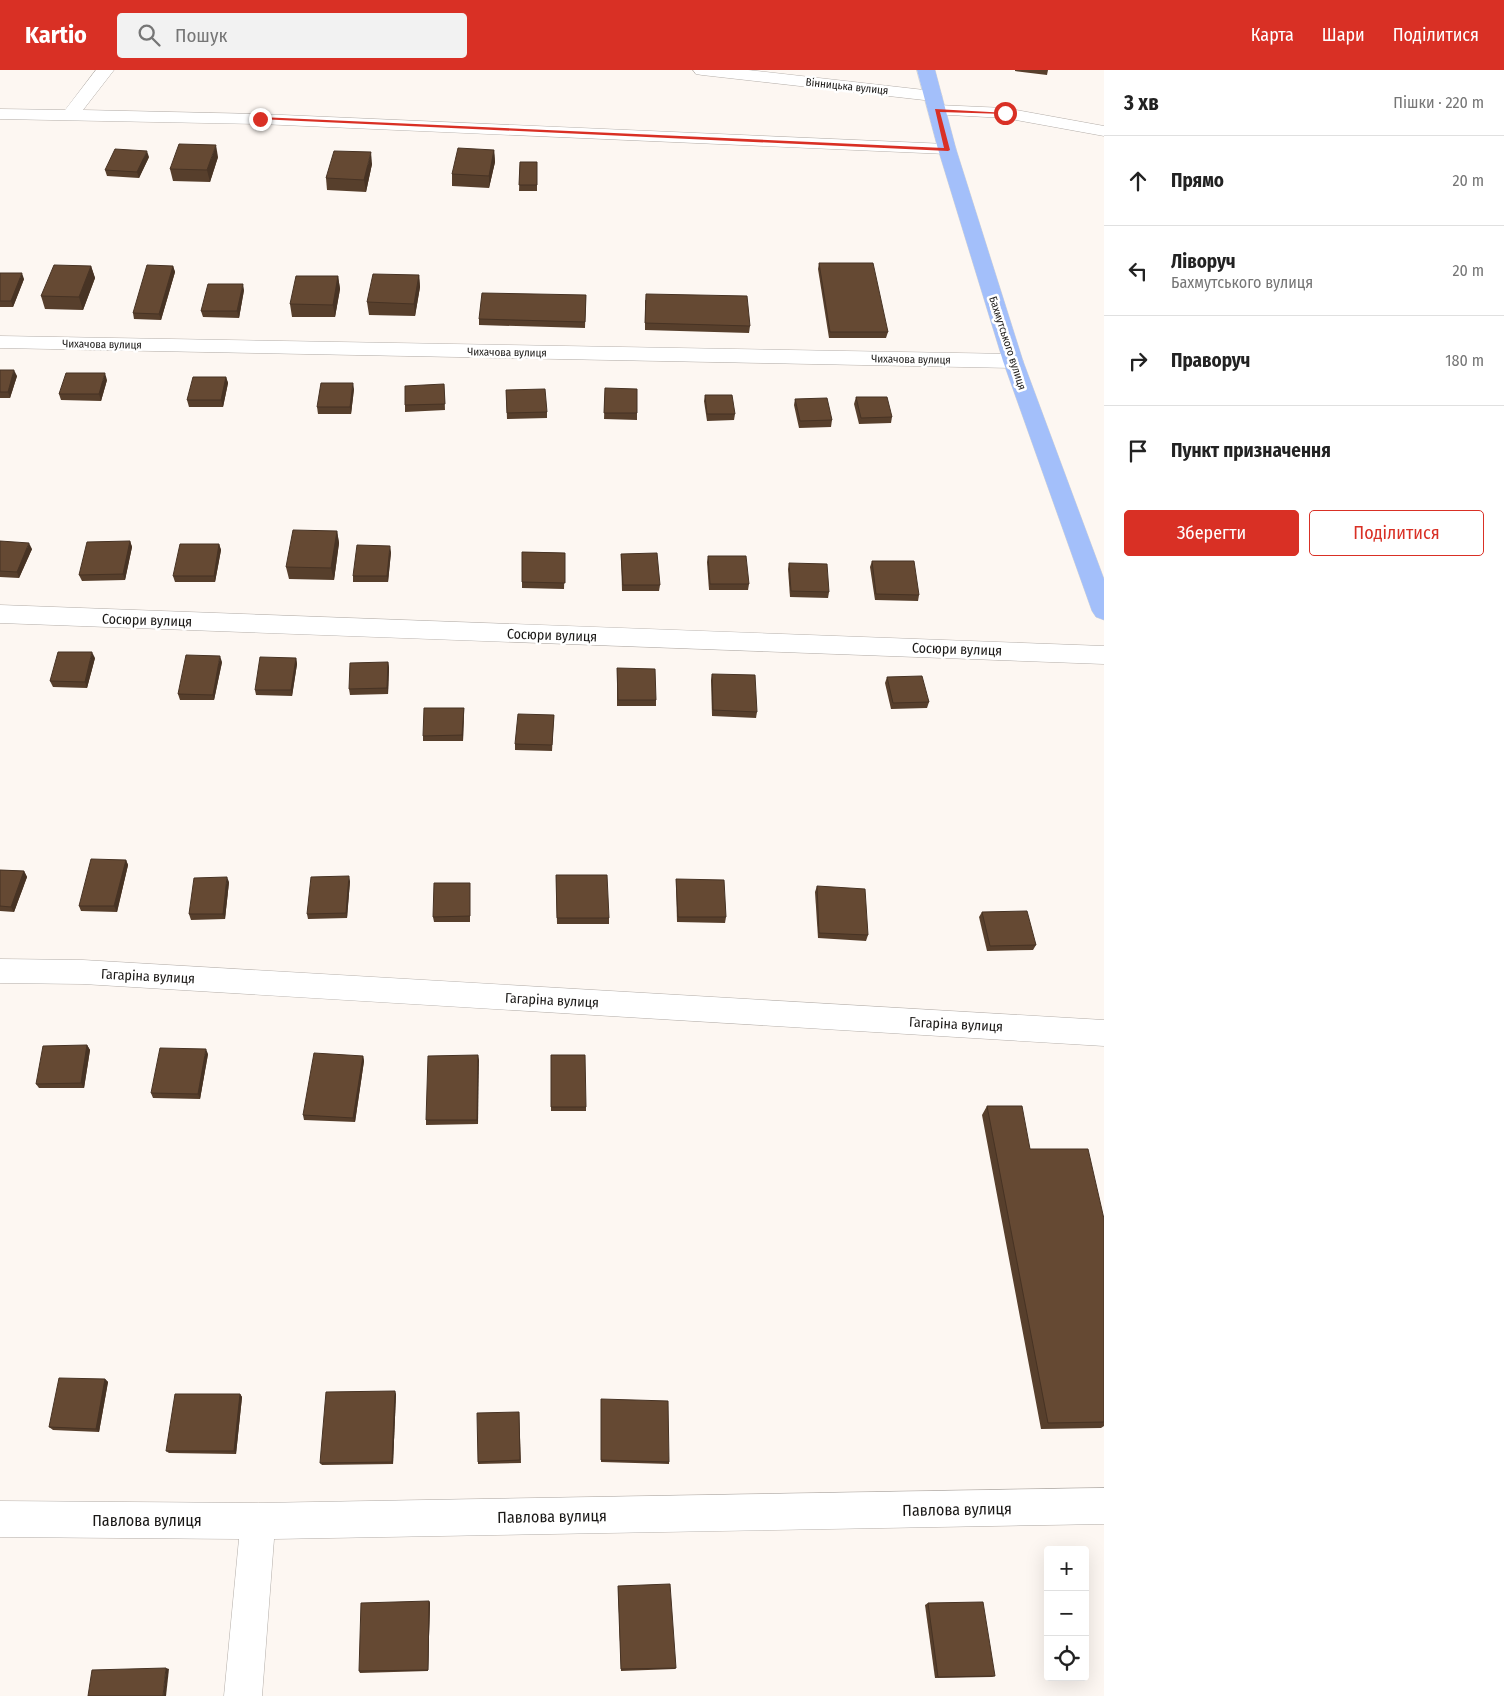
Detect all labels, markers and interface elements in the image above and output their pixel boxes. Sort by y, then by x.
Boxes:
search box [117,13,467,58]
text: Kartio [25,21,87,49]
icon: search [135,21,163,49]
text: Пошук [175,24,227,47]
text: Карта [1251,24,1294,46]
text: Шари [1322,24,1365,46]
text: Поділитися [1393,24,1479,46]
street label: Вінницька вулиця [805,76,889,97]
text: 3 хв [1124,90,1159,116]
text: Пішки · 220 m [1393,93,1484,112]
route start [994,102,1017,125]
route end [249,108,272,131]
icon: ahead [1124,167,1152,195]
text: Прямо [1171,169,1224,192]
text: 20 m [1453,171,1484,190]
text: Ліворуч [1171,250,1236,273]
icon: left [1124,257,1152,285]
text: 20 m [1453,261,1484,280]
text: Бахмутського вулиця [1171,273,1313,292]
street label: Бахмутського вулиця [986,295,1029,392]
street label: Чихачова вулиця [62,337,142,352]
street label: Чихачова вулиця [467,345,547,360]
icon: right [1124,347,1152,375]
text: Праворуч [1171,349,1250,372]
text: 180 m [1445,351,1484,370]
street label: Чихачова вулиця [871,352,951,367]
icon: arrive [1124,437,1152,465]
text: Пункт призначення [1171,439,1331,462]
button: Зберегти [1124,510,1299,556]
button: Поділитися [1309,510,1484,556]
street label: Сосюри вулиця [102,610,192,631]
street label: Сосюри вулиця [507,625,597,646]
street label: Сосюри вулиця [912,639,1002,660]
street label: Гагаріна вулиця [100,966,195,987]
street label: Гагаріна вулиця [504,990,599,1011]
street label: Гагаріна вулиця [908,1014,1003,1035]
street label: Павлова вулиця [902,1499,1012,1520]
street label: Павлова вулиця [497,1506,607,1527]
street label: Павлова вулиця [92,1511,202,1530]
map controls [1044,1546,1089,1681]
button: + [1044,1546,1089,1591]
button: − [1044,1591,1089,1636]
button: locate [1044,1636,1089,1681]

